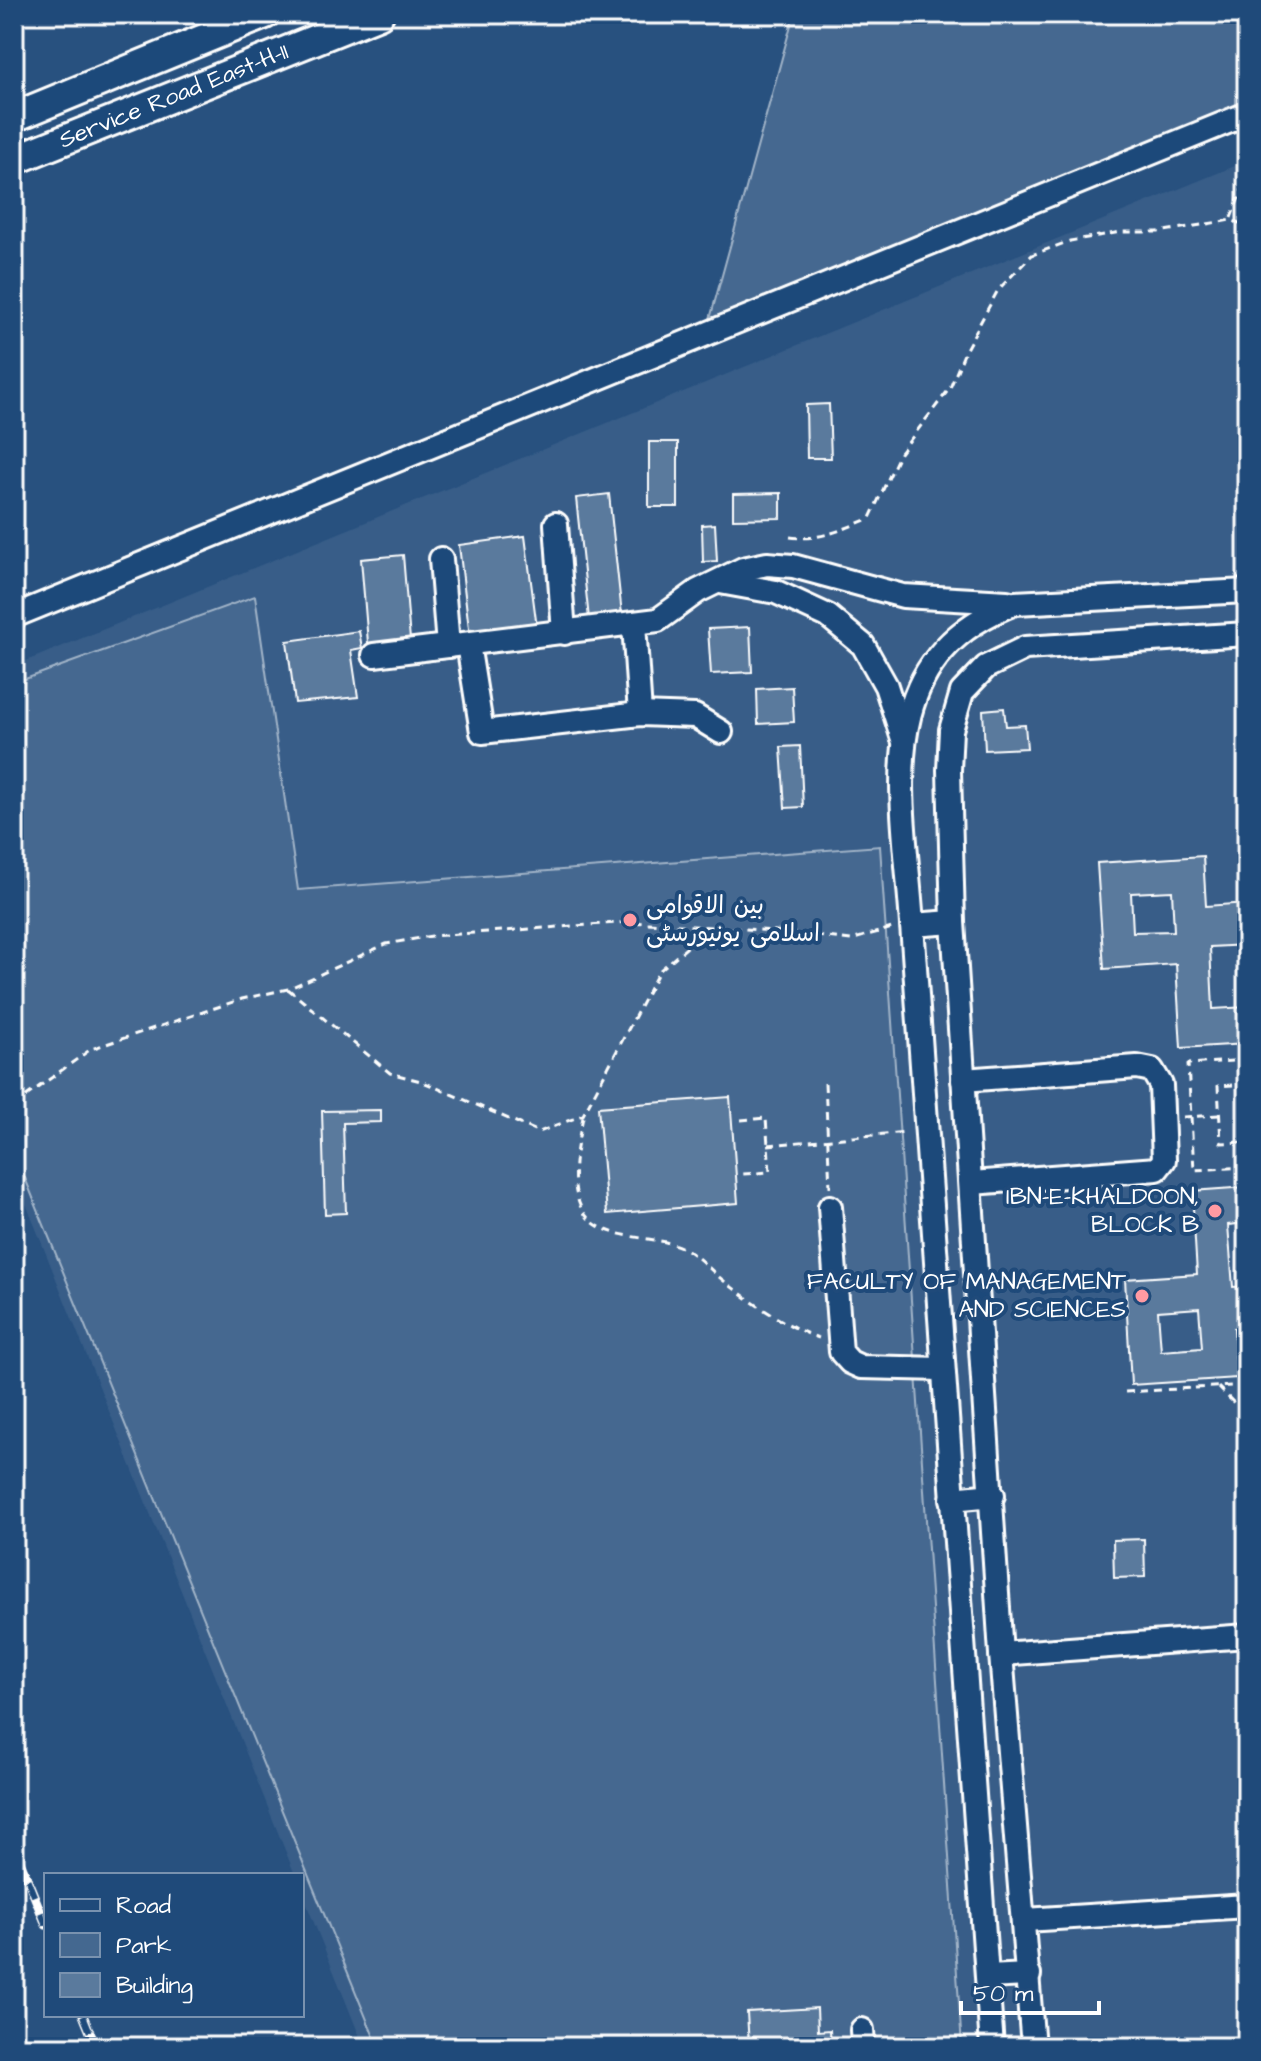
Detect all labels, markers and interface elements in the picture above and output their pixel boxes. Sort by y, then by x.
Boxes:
street label: Service Road East-H-11 [54,35,293,157]
place label: بین الاقوامی اسلامی یونیورسٹی [646,889,820,951]
marker: بین الاقوامی اسلامی یونیورسٹی [621,911,639,929]
place label: IBN-E-KHALDOON, BLOCK B [1006,1180,1199,1242]
marker: IBN-E-KHALDOON, BLOCK B [1206,1202,1224,1220]
place label: FACULTY OF MANAGEMENT AND SCIENCES [807,1265,1126,1327]
marker: FACULTY OF MANAGEMENT AND SCIENCES [1133,1287,1151,1305]
legend [44,1873,304,2017]
text: Road [116,1889,171,1923]
text: Park [116,1929,172,1963]
scale bar [961,1965,1099,2015]
text: Building [116,1969,193,2004]
text: 50 m [973,1977,1034,2011]

